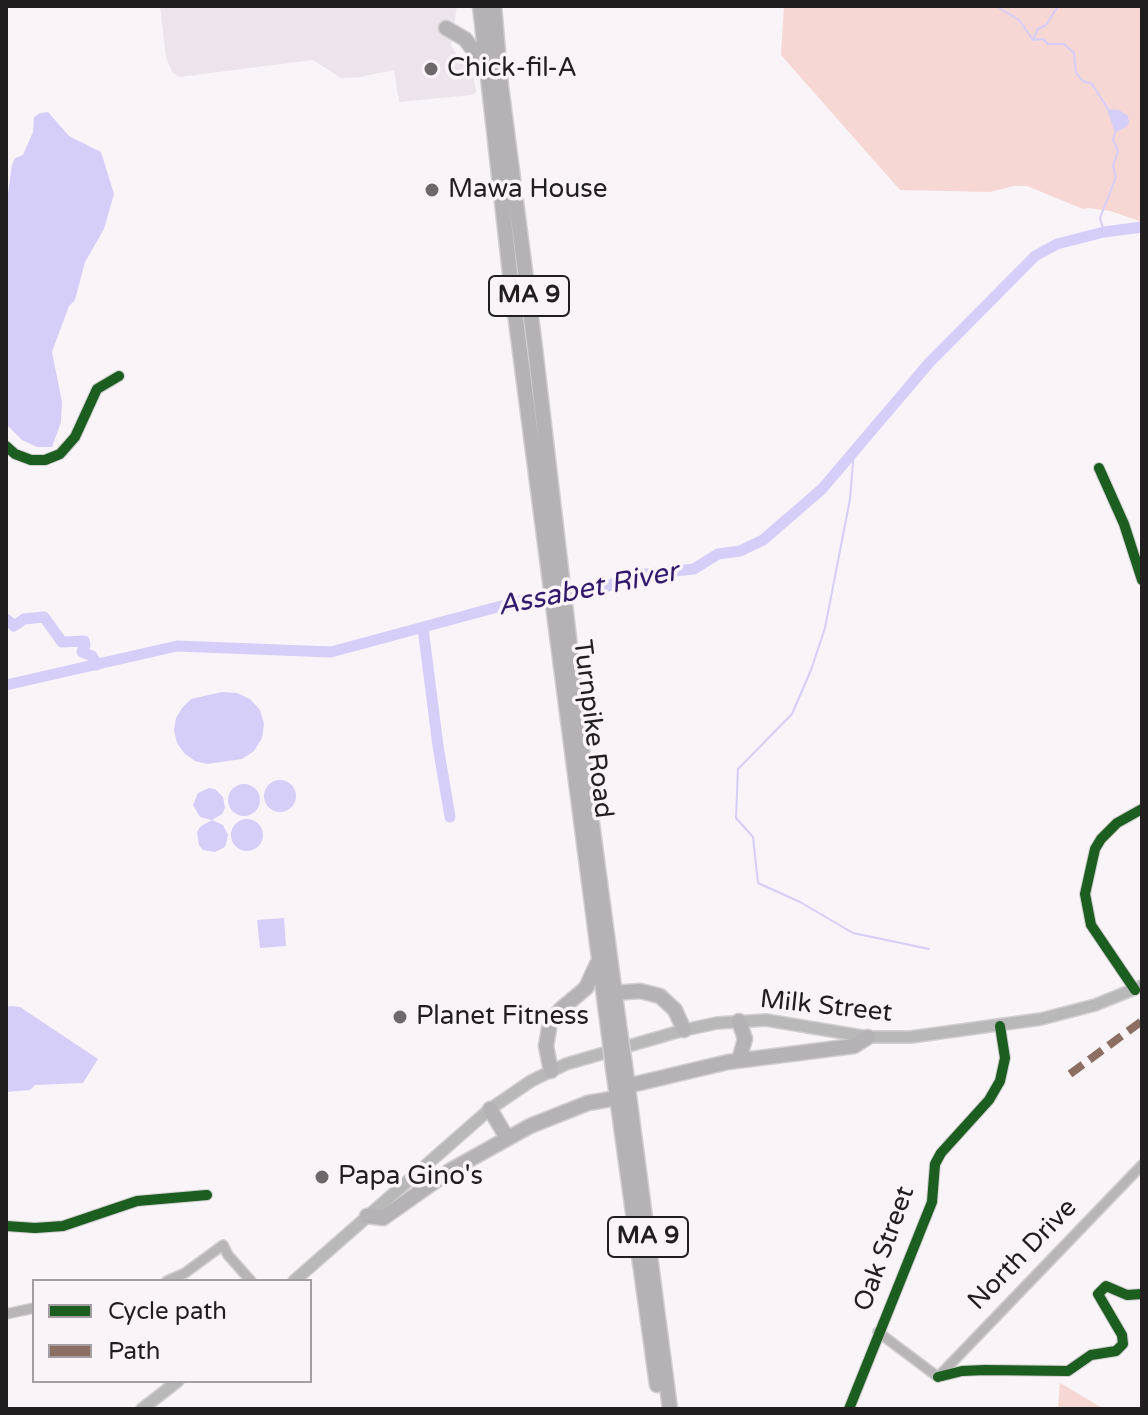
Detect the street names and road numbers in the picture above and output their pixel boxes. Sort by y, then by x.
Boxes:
road number: MA 9 [489,276,569,316]
street label: Turnpike Road [566,638,618,820]
street label: Milk Street [758,985,894,1029]
street label: Oak Street [848,1182,922,1316]
street label: North Drive [962,1193,1084,1317]
road number: MA 9 [608,1217,688,1257]

